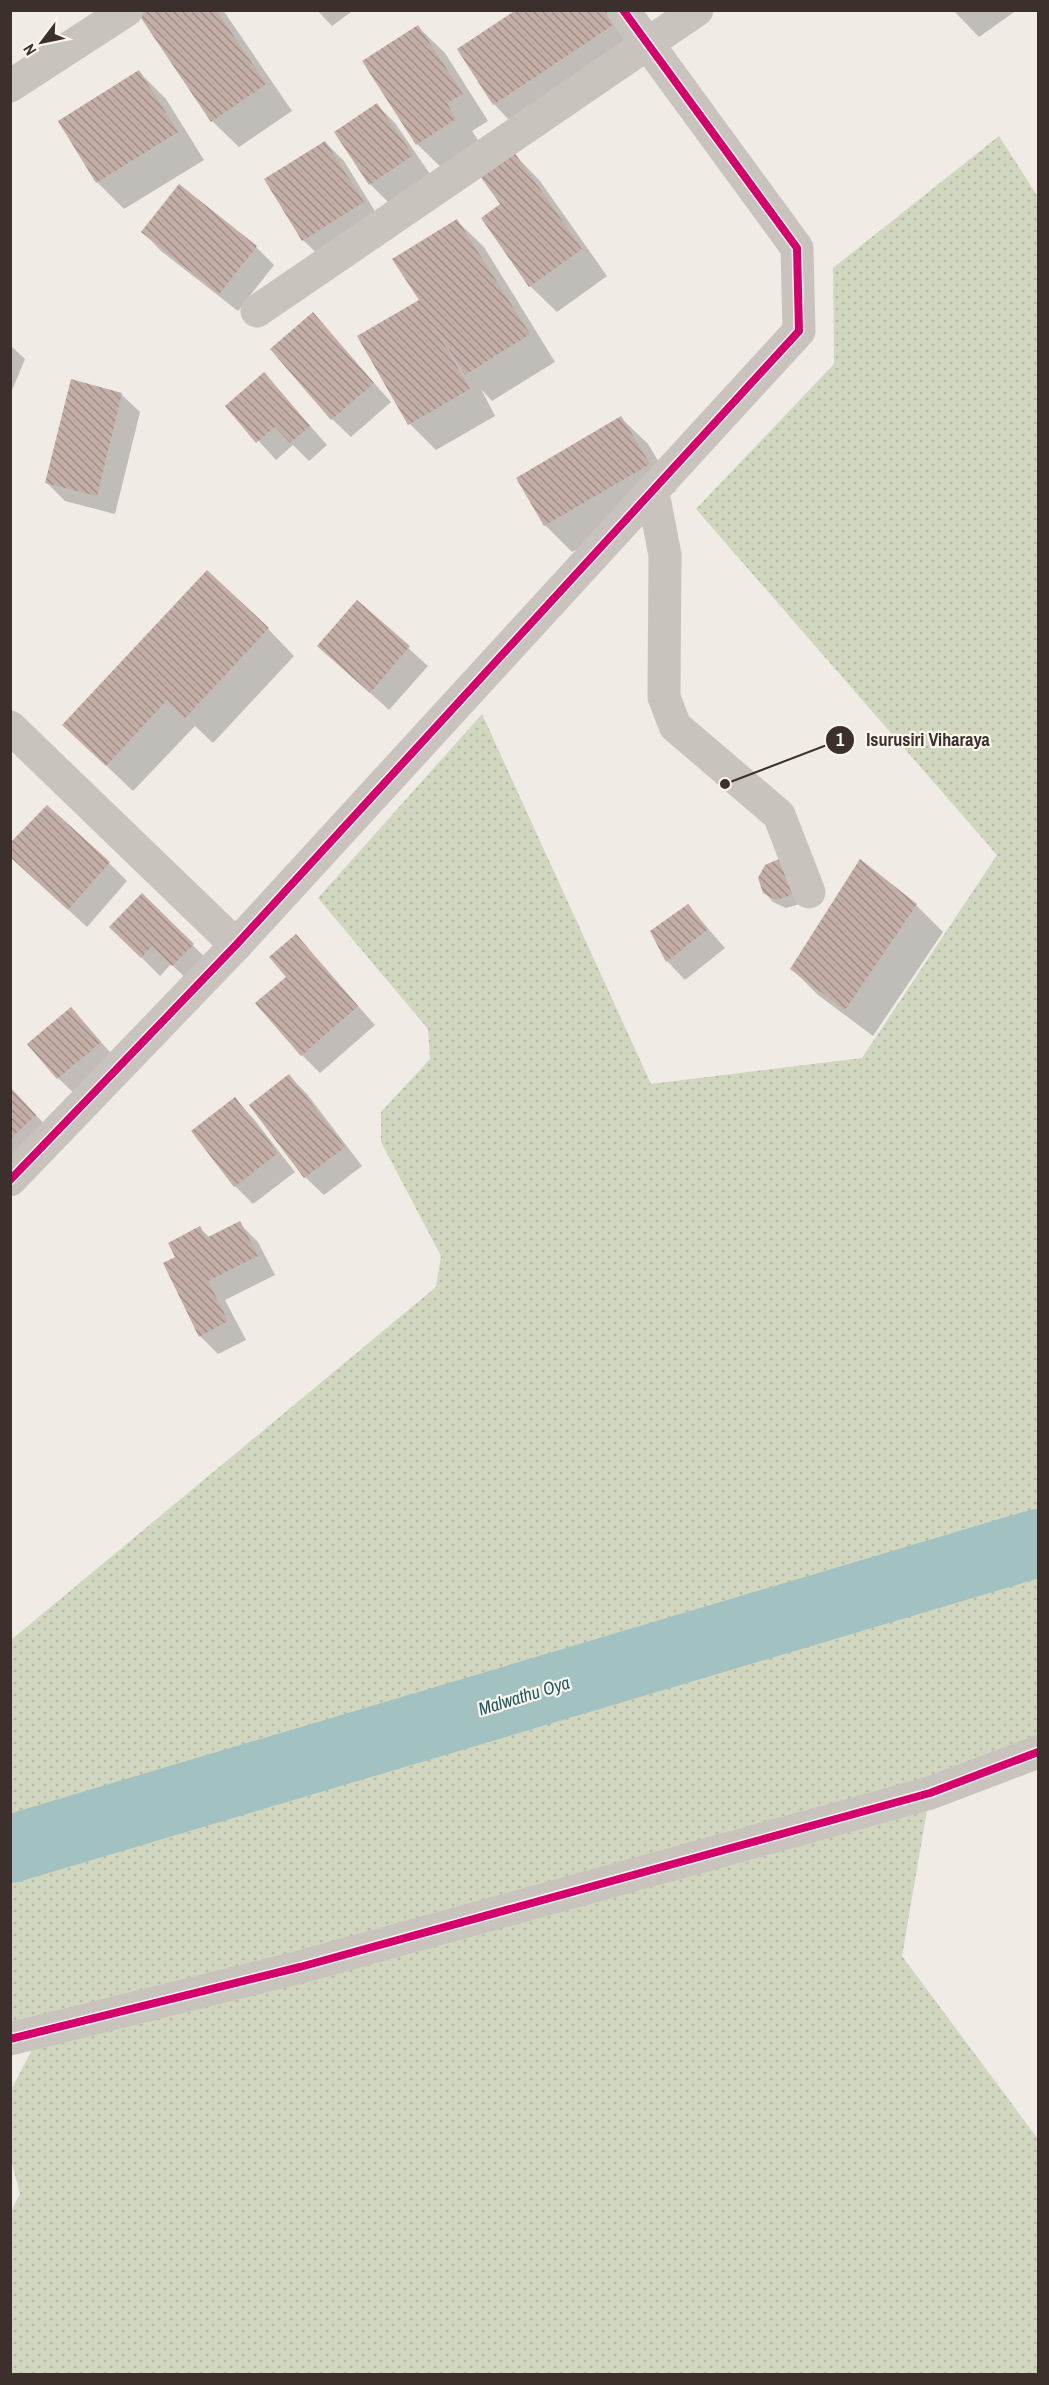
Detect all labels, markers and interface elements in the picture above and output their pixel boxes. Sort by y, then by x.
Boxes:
north arrow [12,12,72,72]
text: N [17,40,41,60]
callout: Isurusiri Viharaya [825,722,1002,758]
text: 1 [836,727,845,752]
text: Isurusiri Viharaya [866,727,991,752]
water label: Malwathu Oya [475,1670,573,1721]

